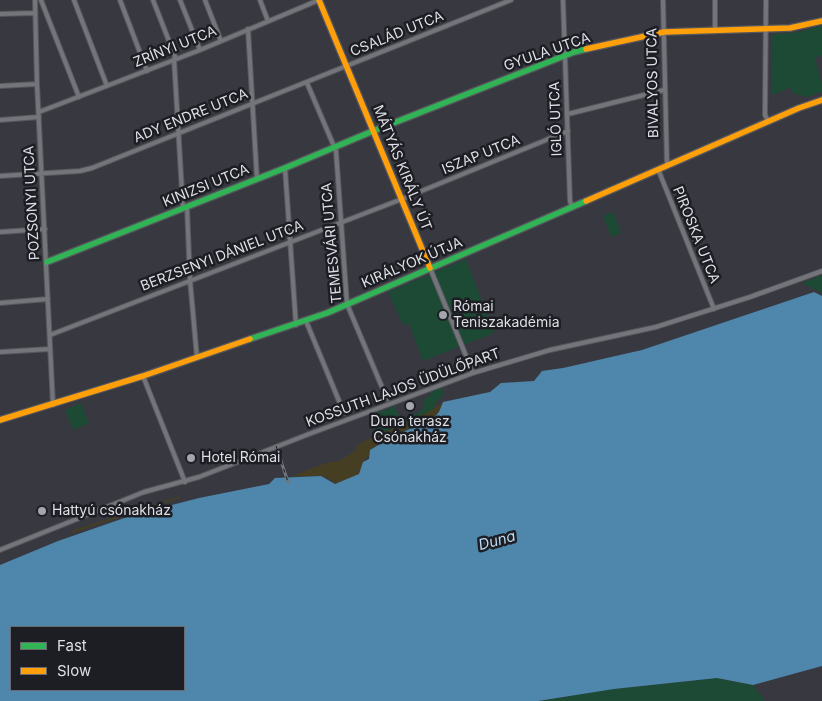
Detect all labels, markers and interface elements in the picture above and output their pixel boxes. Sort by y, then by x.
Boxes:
street label: CSALÁD UTCA [348,8,446,60]
street label: ZRÍNYI UTCA [131,23,219,71]
street label: BIVALYOS UTCA [644,28,662,138]
street label: GYULA UTCA [502,29,592,75]
street label: IGLÓ UTCA [546,81,566,157]
street label: ADY ENDRE UTCA [131,85,251,147]
street label: MÁTYÁS KIRÁLY ÚT [369,103,435,233]
street label: ISZAP UTCA [439,132,523,178]
street label: POZSONYI UTCA [21,145,43,261]
street label: KINIZSI UTCA [160,161,252,211]
street label: TEMESVÁRI UTCA [318,182,346,304]
street label: PIROSKA UTCA [669,184,723,286]
street label: BERZSENYI DÁNIEL UTCA [138,217,306,295]
street label: KIRÁLYOK ÚTJA [359,234,465,292]
place label: Római Teniszakadémia [453,299,560,332]
marker: Római Teniszakadémia [437,309,449,321]
street label: KOSSUTH LAJOS ÜDÜLŐPART [304,345,502,431]
marker: Duna terasz Csónakház [404,400,416,412]
place label: Duna terasz Csónakház [370,414,450,447]
place label: Hotel Római [201,450,280,466]
marker: Hotel Római [185,452,197,464]
place label: Hattyú csónakház [52,503,171,519]
marker: Hattyú csónakház [36,505,48,517]
water label: Duna [476,527,518,555]
legend [10,626,185,691]
text: Fast [57,636,87,655]
text: Slow [57,661,91,680]

